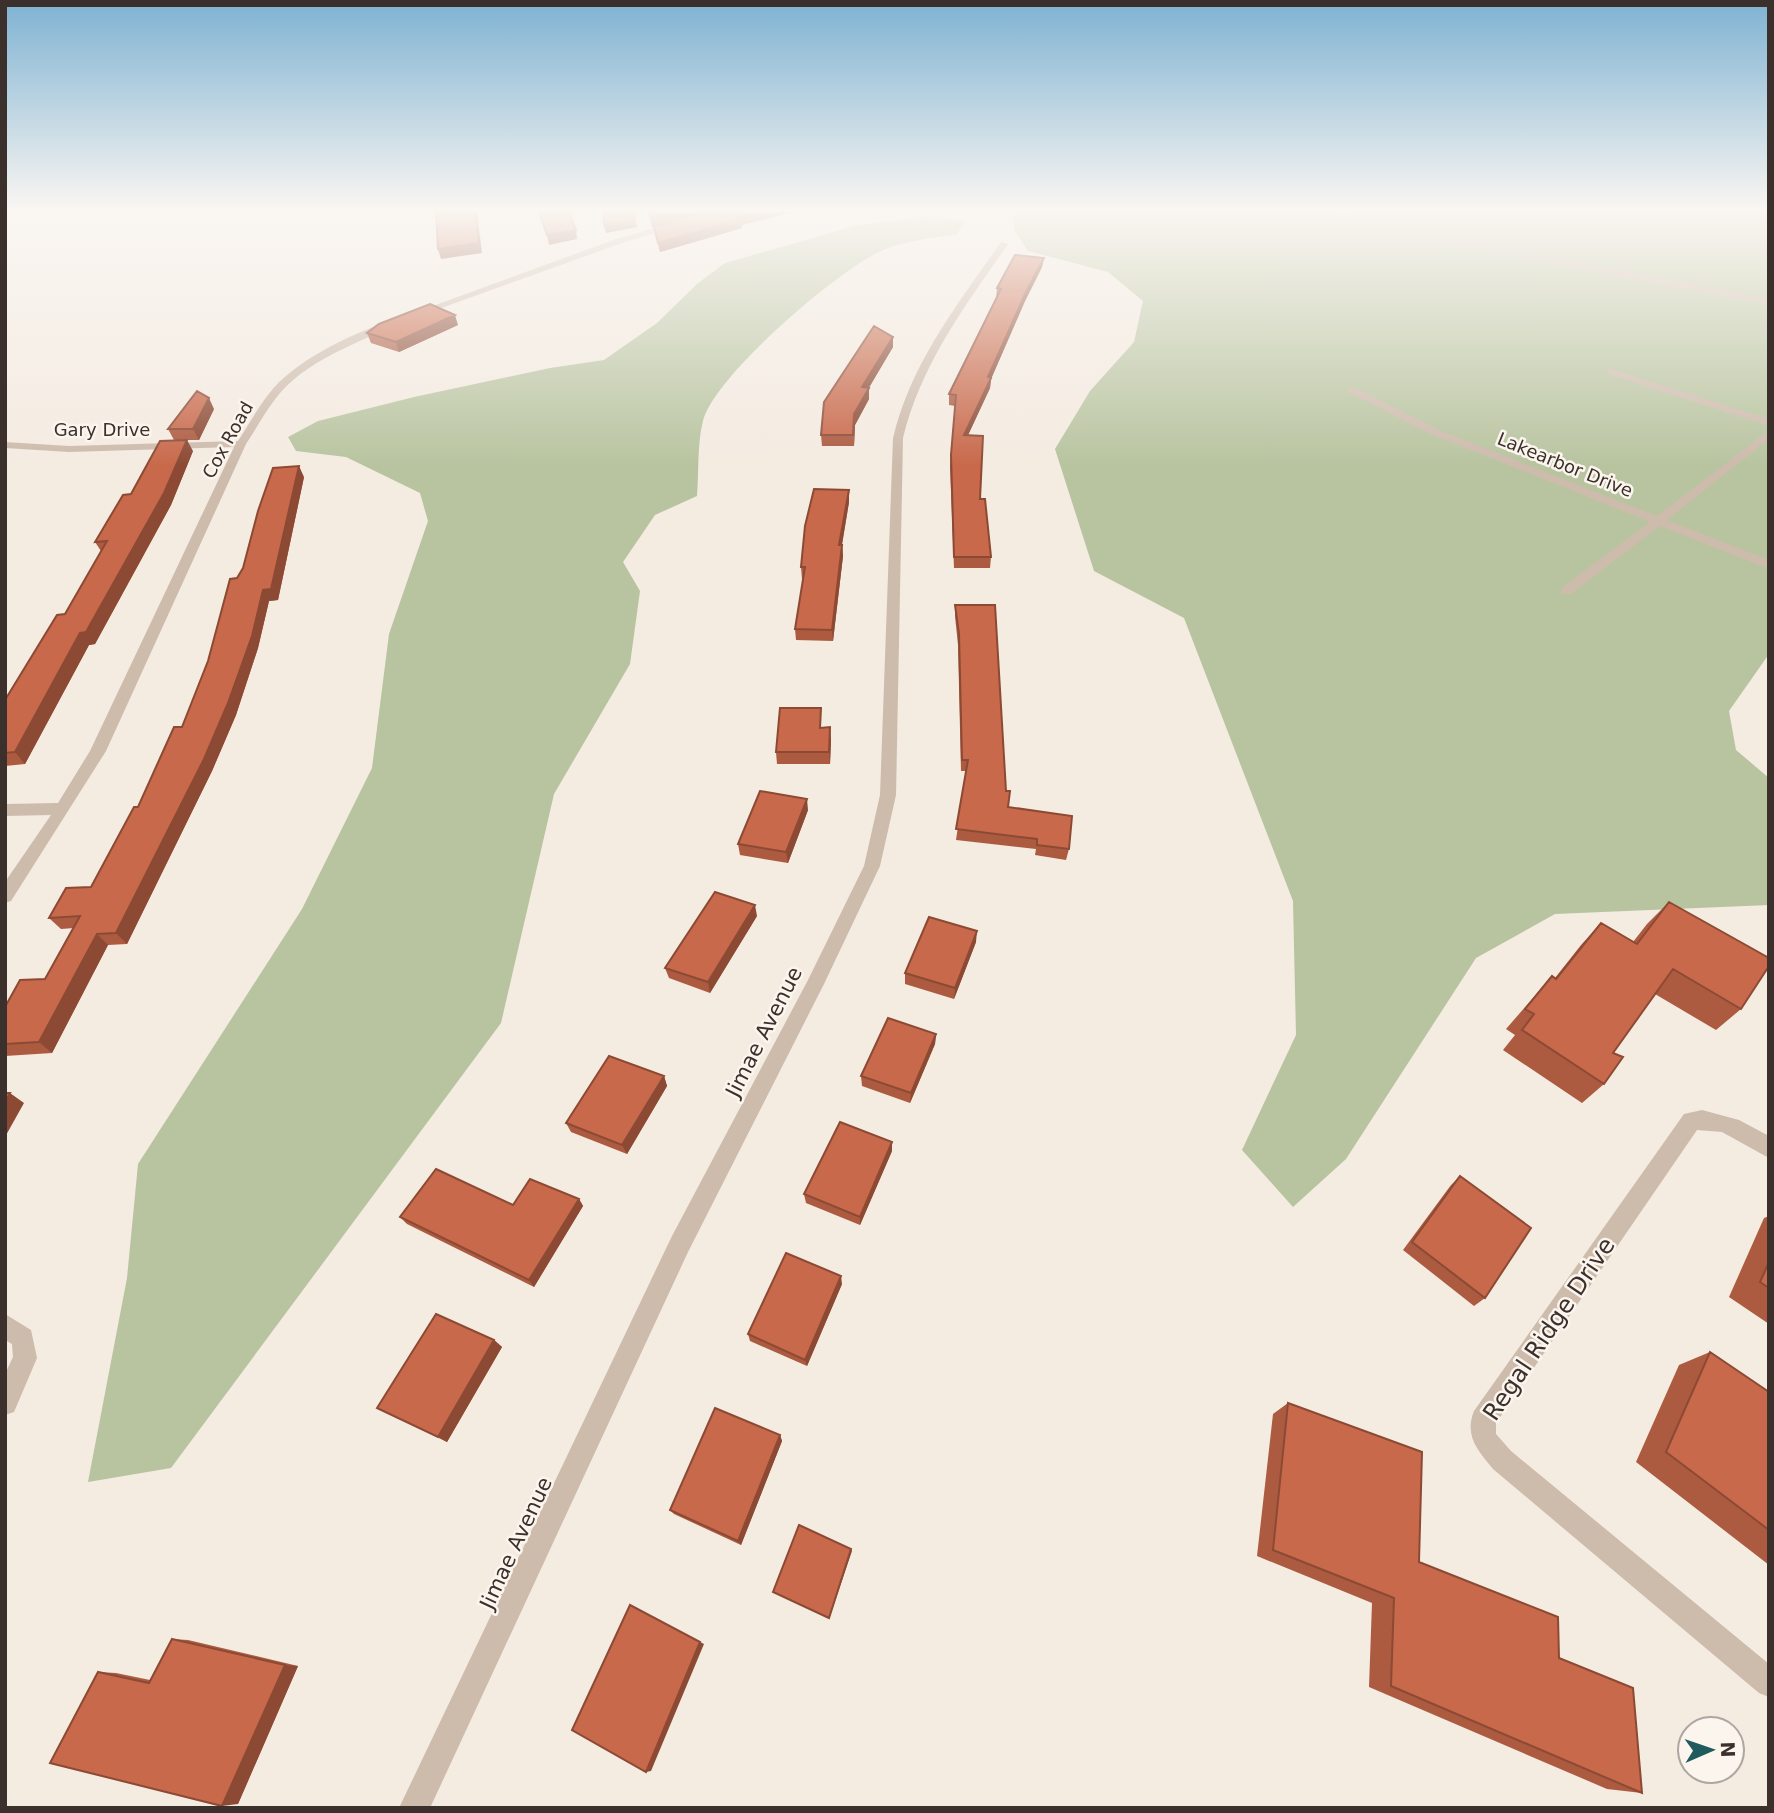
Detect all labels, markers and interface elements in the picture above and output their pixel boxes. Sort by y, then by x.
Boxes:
street label: Cox Road [198,398,257,482]
street label: Gary Drive [54,419,150,440]
street label: Lakearbor Drive [1495,428,1636,501]
street label: Jimae Avenue [720,963,807,1103]
street label: Regal Ridge Drive [1477,1232,1621,1426]
street label: Jimae Avenue [474,1473,557,1615]
north arrow [1676,1715,1746,1785]
text: N [1717,1741,1739,1758]

